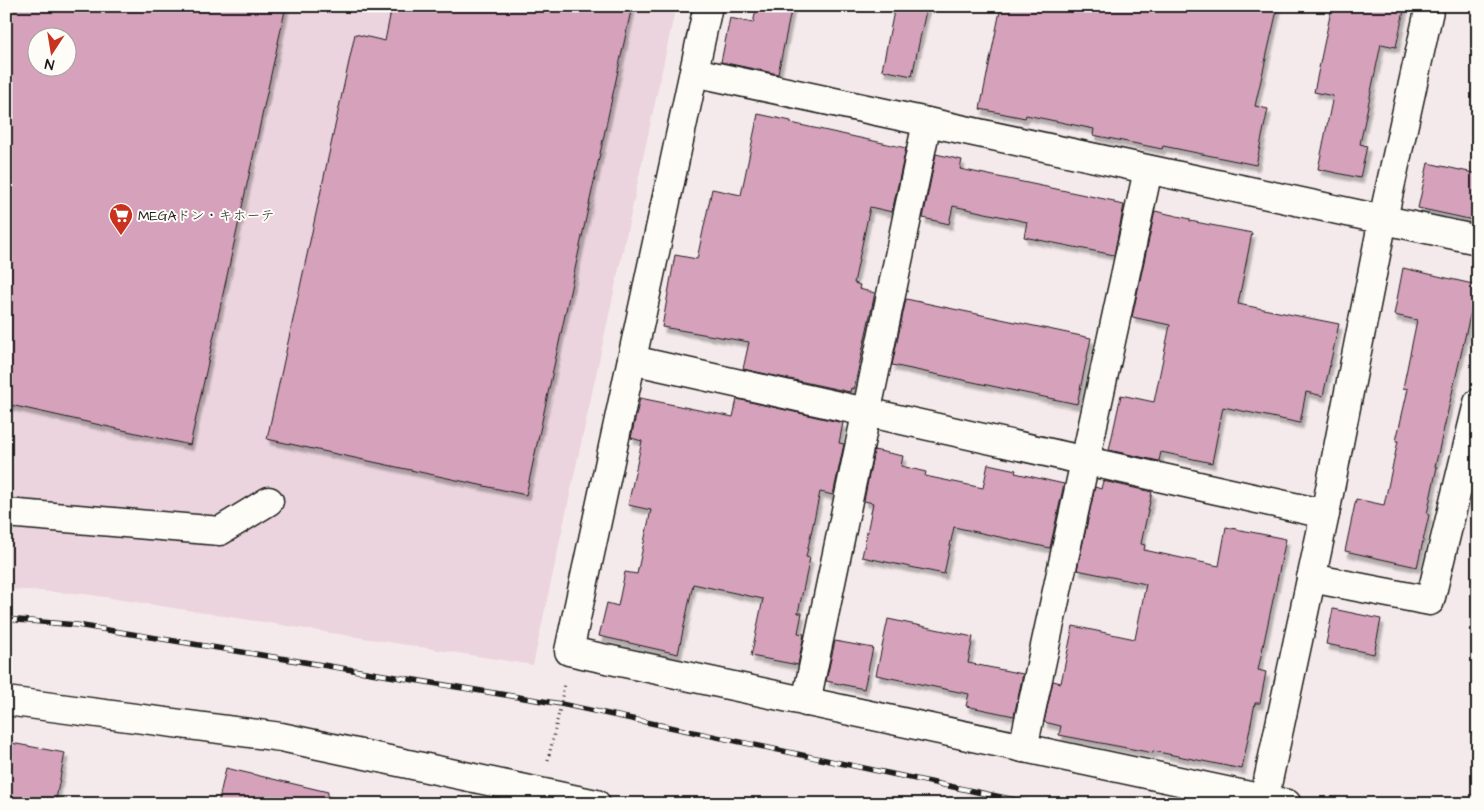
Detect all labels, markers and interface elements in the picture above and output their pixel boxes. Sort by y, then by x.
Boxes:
north arrow [28,28,78,78]
text: N [43,53,56,74]
supermarket icon: MEGAドン・キホーテ [108,202,134,236]
place label: MEGAドン・キホーテ [138,206,275,226]

